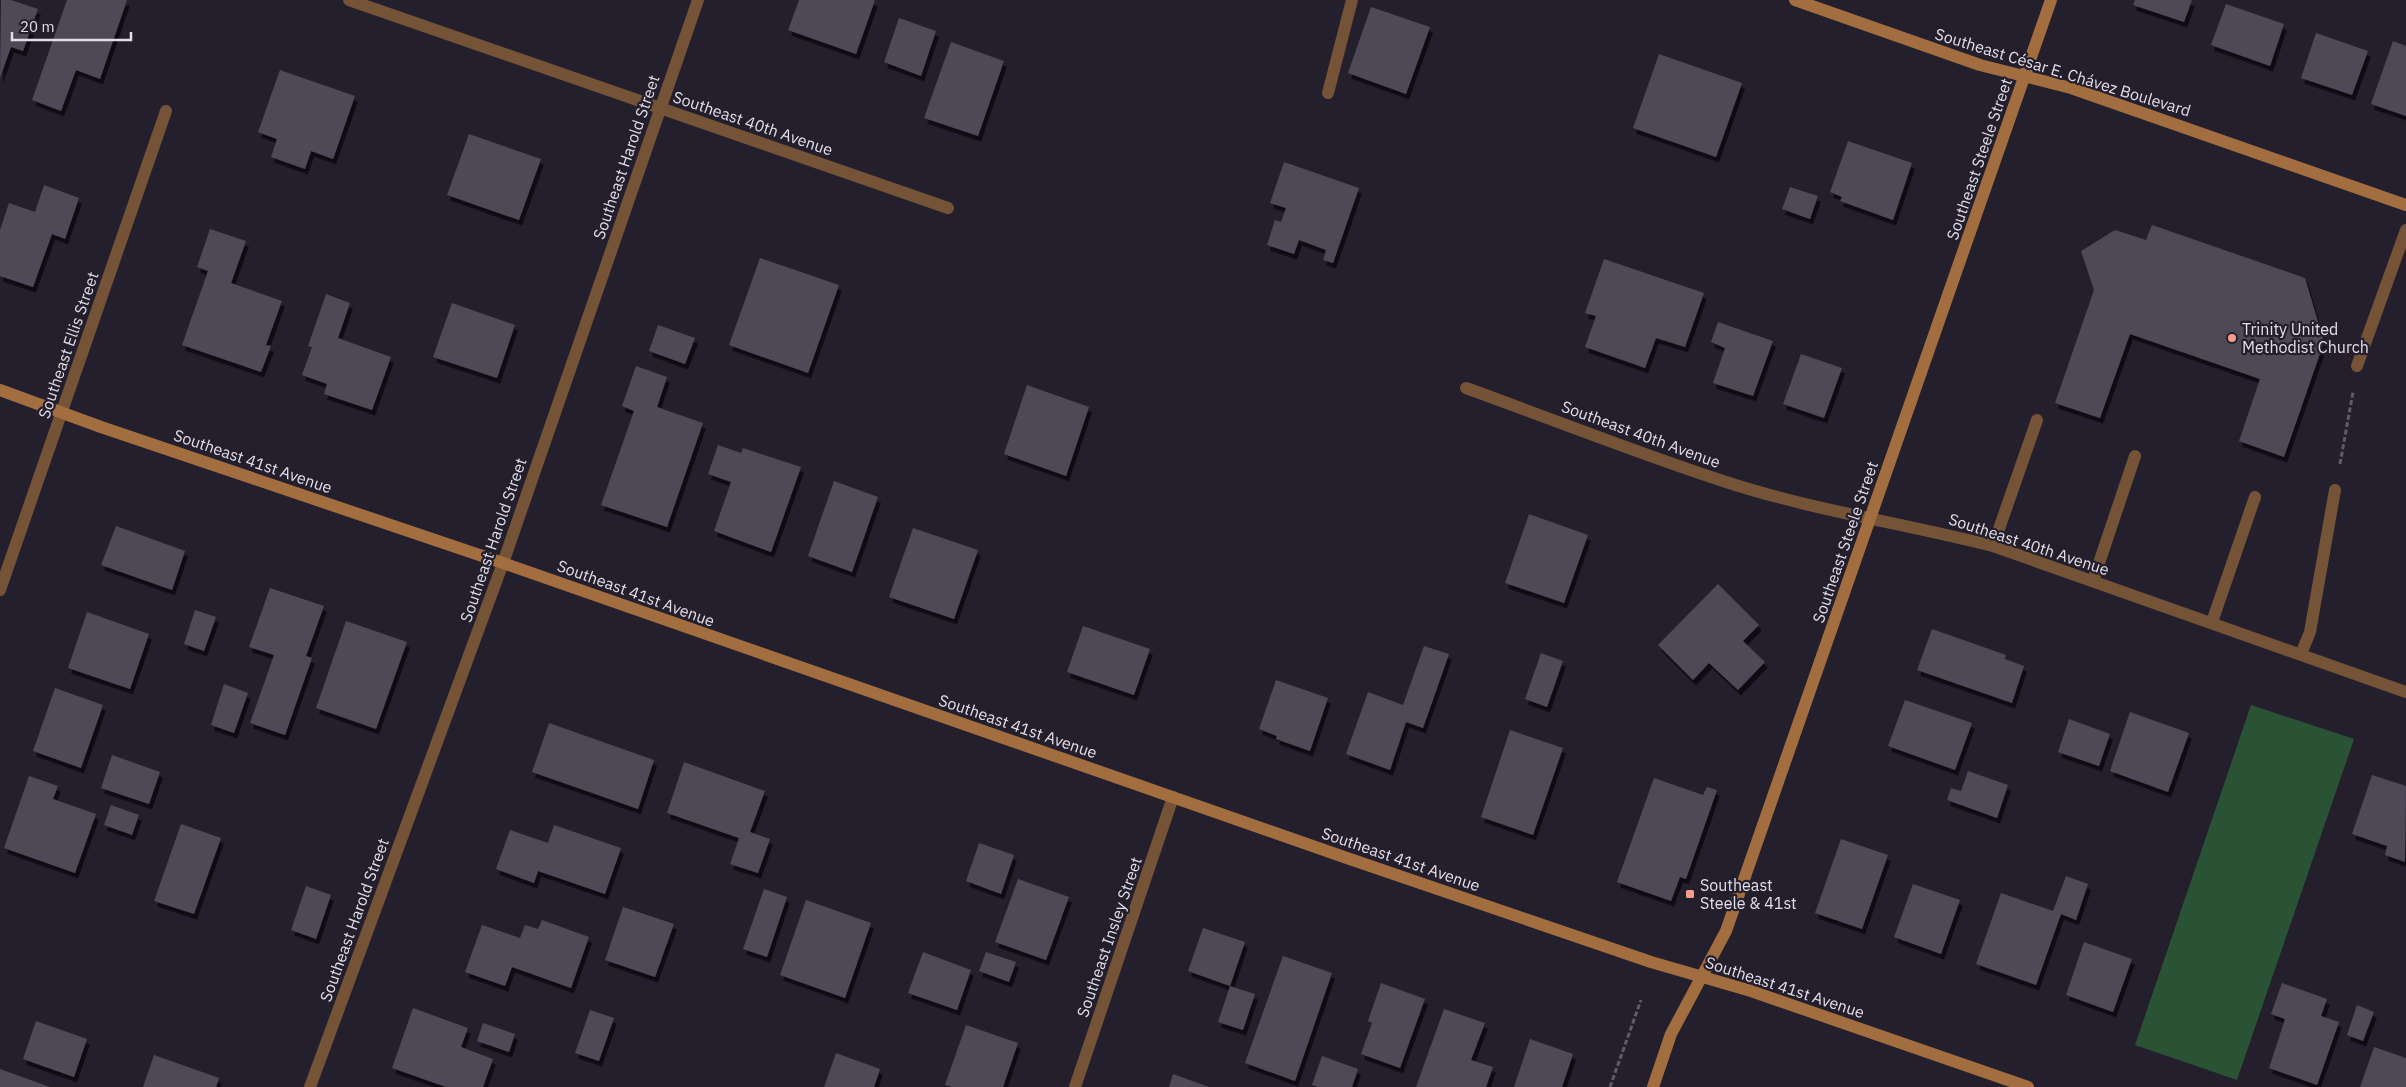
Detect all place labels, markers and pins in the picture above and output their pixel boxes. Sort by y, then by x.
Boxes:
place label: Trinity United Methodist Church [2242,319,2369,357]
marker: Trinity United Methodist Church [2226,332,2238,344]
place label: Southeast Steele & 41st [1700,875,1797,913]
marker: Southeast Steele & 41st [1684,888,1696,900]

